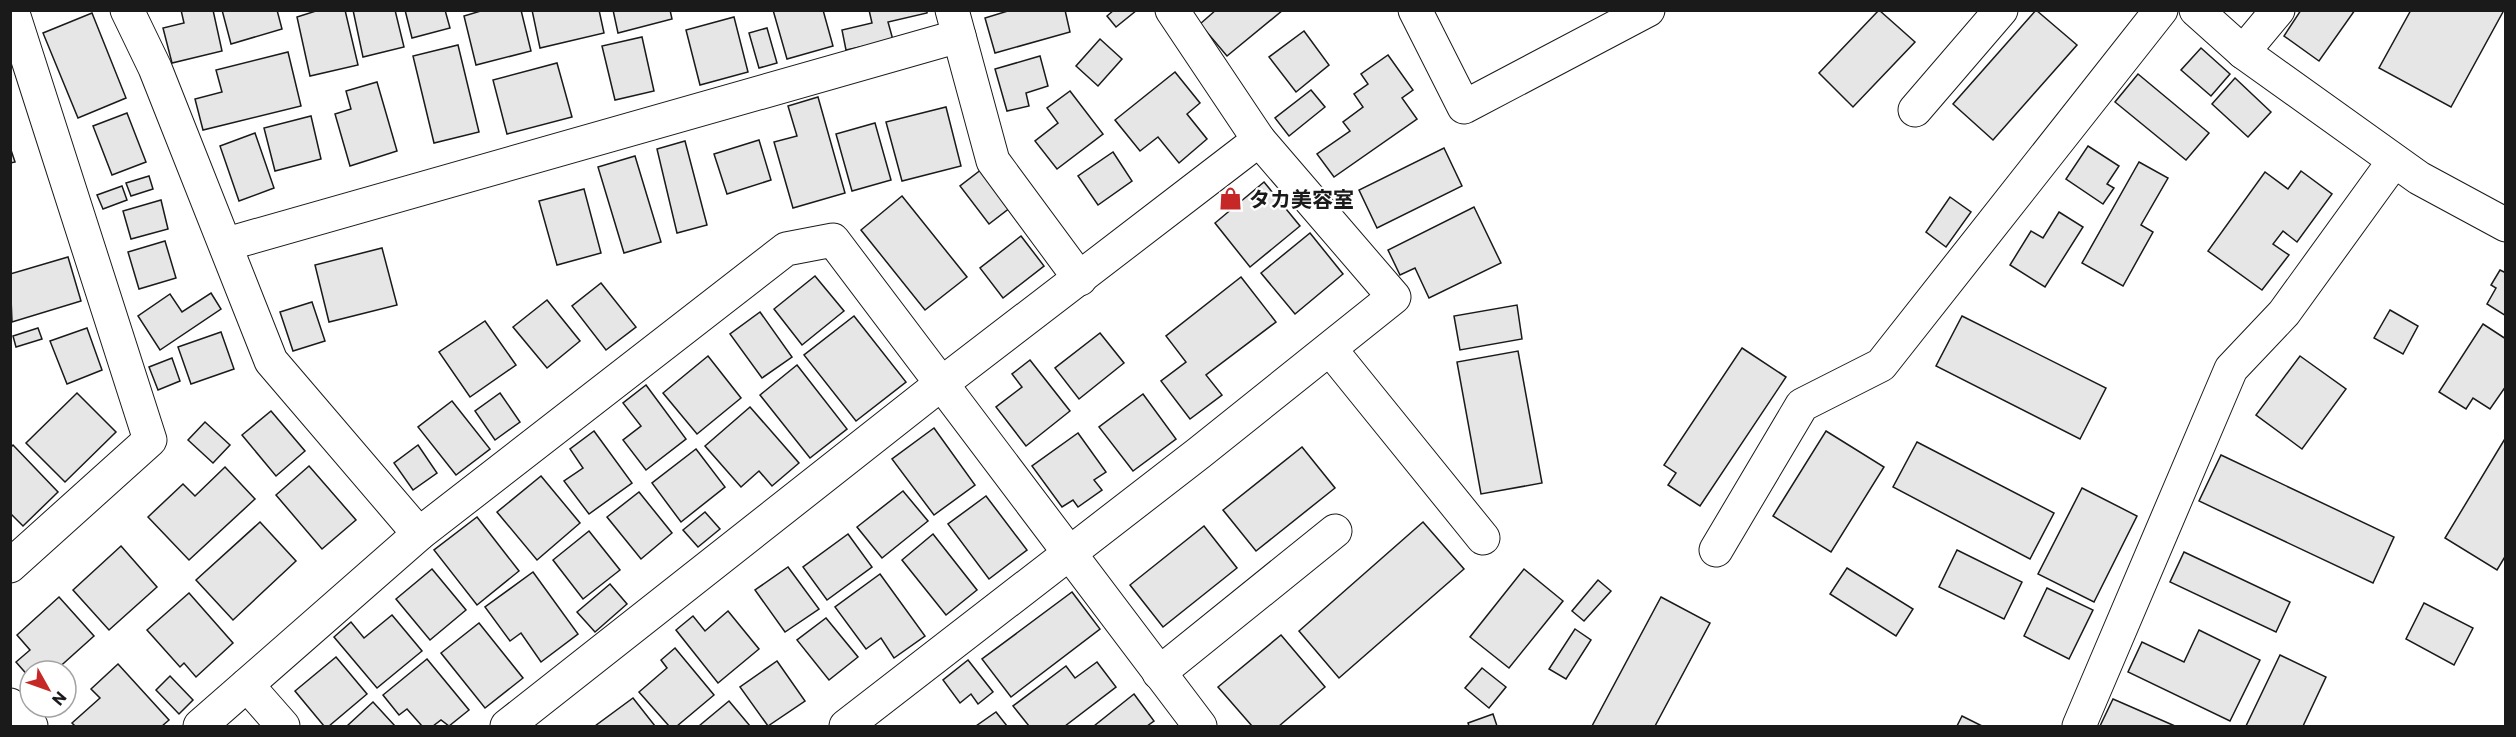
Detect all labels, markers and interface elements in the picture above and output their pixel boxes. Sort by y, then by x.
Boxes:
shop icon: タカ美容室 [1218,185,1244,211]
place label: タカ美容室 [1249,186,1354,211]
north arrow [18,659,78,719]
text: N [49,688,71,710]

